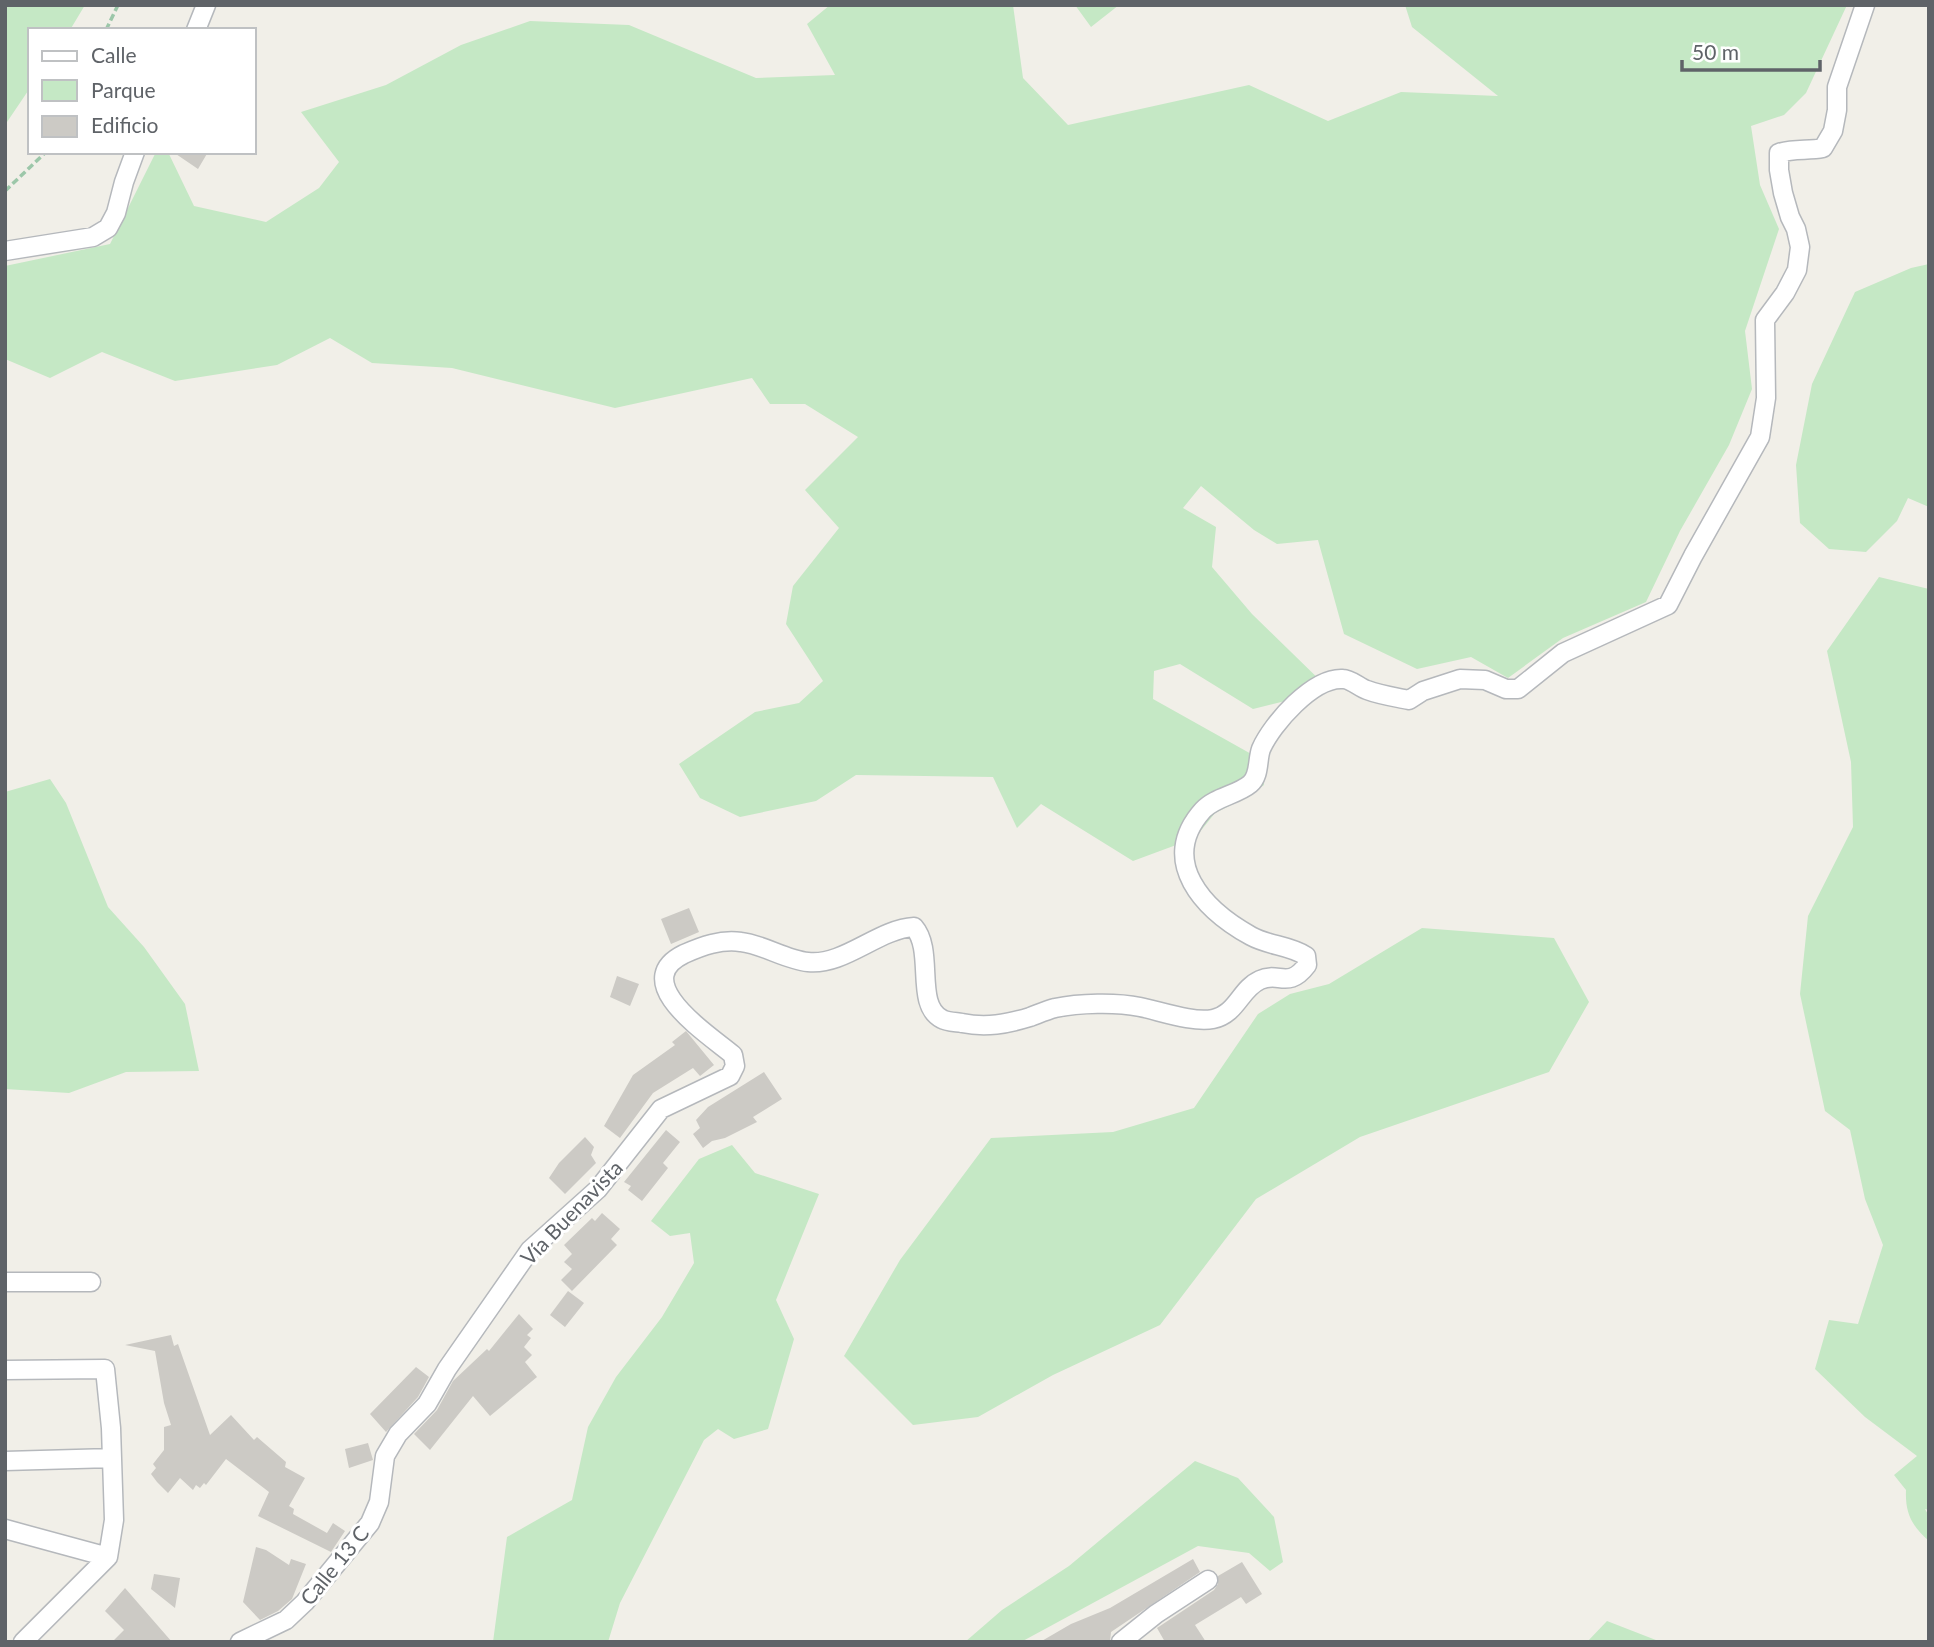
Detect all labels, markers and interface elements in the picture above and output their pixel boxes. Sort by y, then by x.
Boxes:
legend [28,28,256,154]
scale bar [1682,28,1820,72]
text: 50 m [1692,39,1739,64]
text: Calle [91,42,136,67]
text: Parque [91,77,156,102]
text: Edificio [91,112,159,137]
street label: Vía Buenavista [515,1155,627,1269]
street label: Calle 13 C [295,1520,373,1610]

